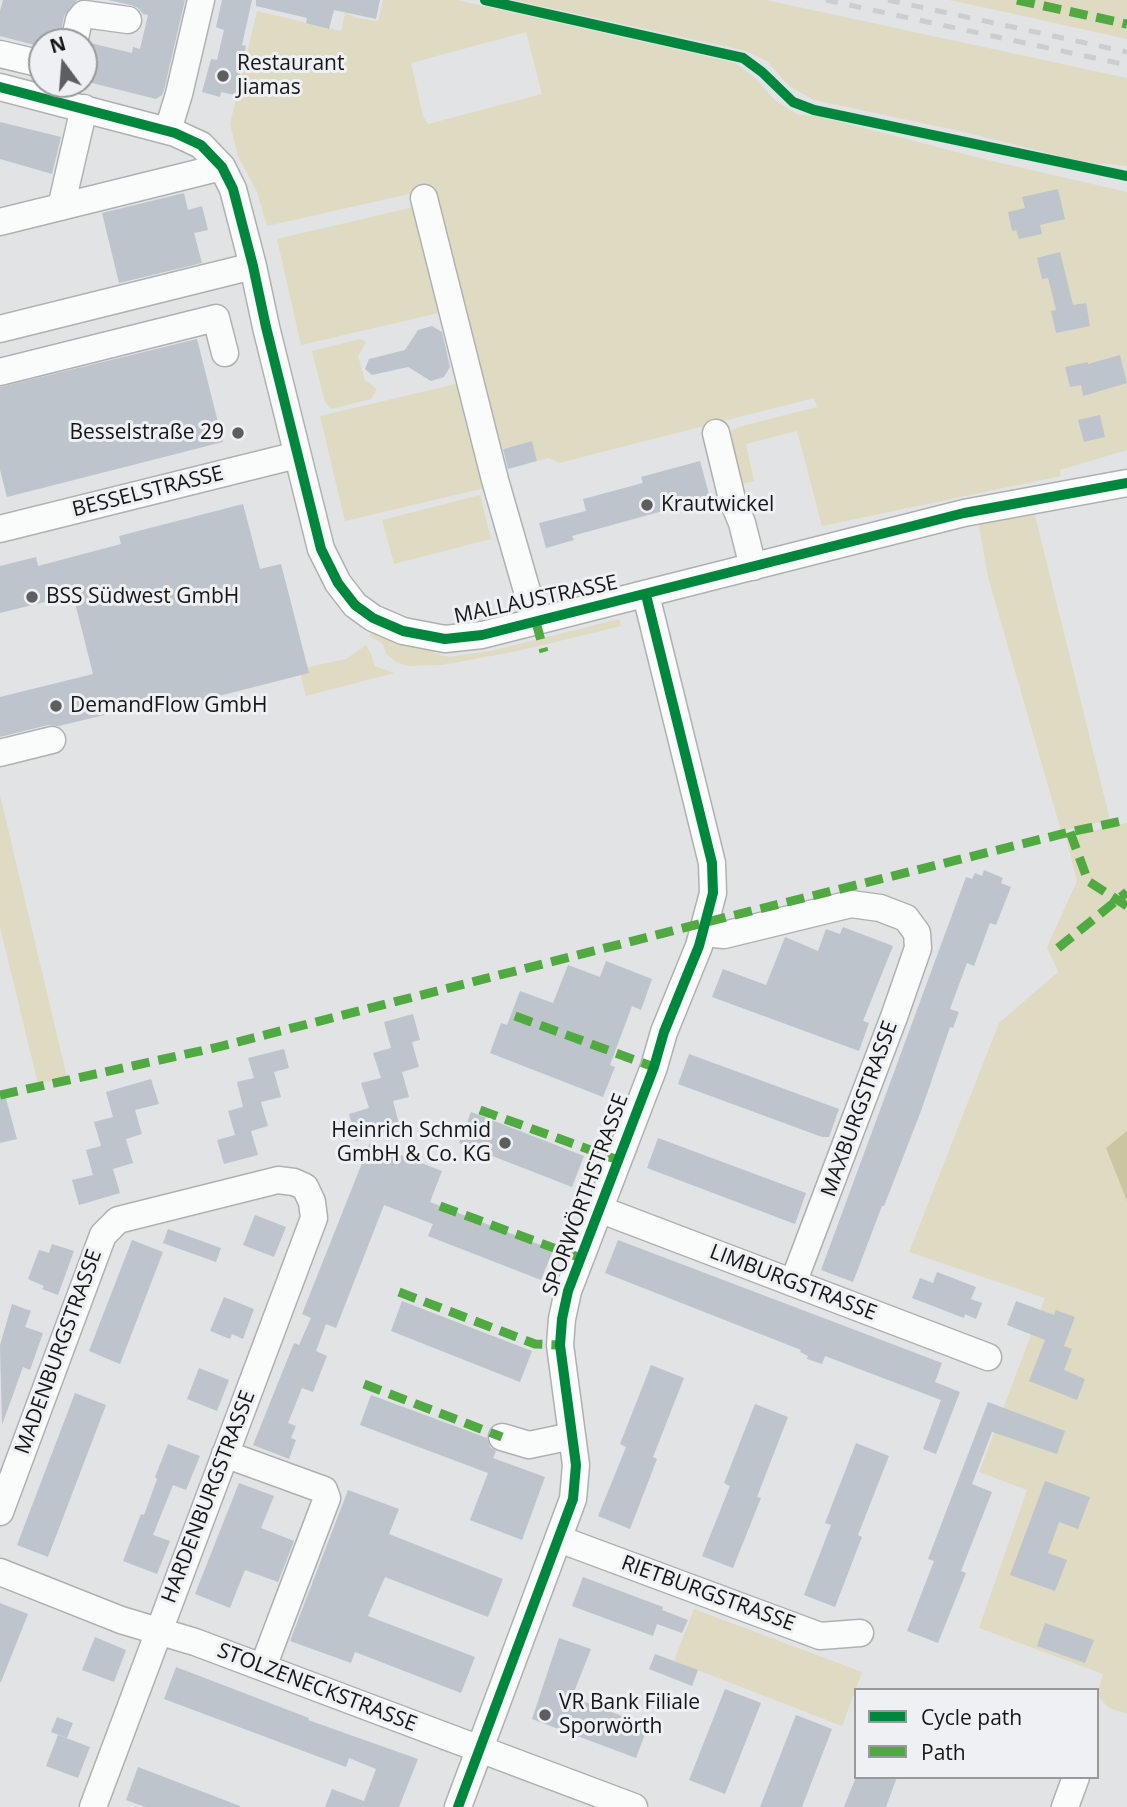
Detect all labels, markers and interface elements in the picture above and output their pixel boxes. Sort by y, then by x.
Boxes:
north arrow [28,28,98,98]
text: N [47,30,69,59]
place label: Restaurant Jiamas [237,51,344,101]
marker: Restaurant Jiamas [215,68,231,84]
place label: Besselstraße 29 [69,420,224,446]
marker: Besselstraße 29 [230,425,246,441]
street label: BESSELSTRASSE [70,461,226,523]
place label: Krautwickel [661,492,774,518]
marker: Krautwickel [639,497,655,513]
street label: MALLAUSTRASSE [452,570,620,630]
place label: BSS Südwest GmbH [46,584,239,610]
marker: BSS Südwest GmbH [24,589,40,605]
place label: DemandFlow GmbH [70,693,267,719]
marker: DemandFlow GmbH [48,698,64,714]
street label: MAXBURGSTRASSE [816,1018,904,1200]
street label: SPORWÖRTHSTRASSE [538,1091,634,1299]
place label: Heinrich Schmid GmbH & Co. KG [331,1118,491,1168]
marker: Heinrich Schmid GmbH & Co. KG [497,1135,513,1151]
street label: LIMBURGSTRASSE [706,1240,880,1326]
street label: MADENBURGSTRASSE [10,1246,108,1458]
street label: HARDENBURGSTRASSE [157,1387,261,1607]
street label: RIETBURGSTRASSE [618,1551,798,1637]
street label: STOLZENECKSTRASSE [214,1638,420,1738]
legend [854,1688,1099,1779]
place label: VR Bank Filiale Sporwörth [559,1690,700,1740]
text: Cycle path [921,1703,1022,1731]
marker: VR Bank Filiale Sporwörth [537,1707,553,1723]
text: Path [921,1738,966,1766]

